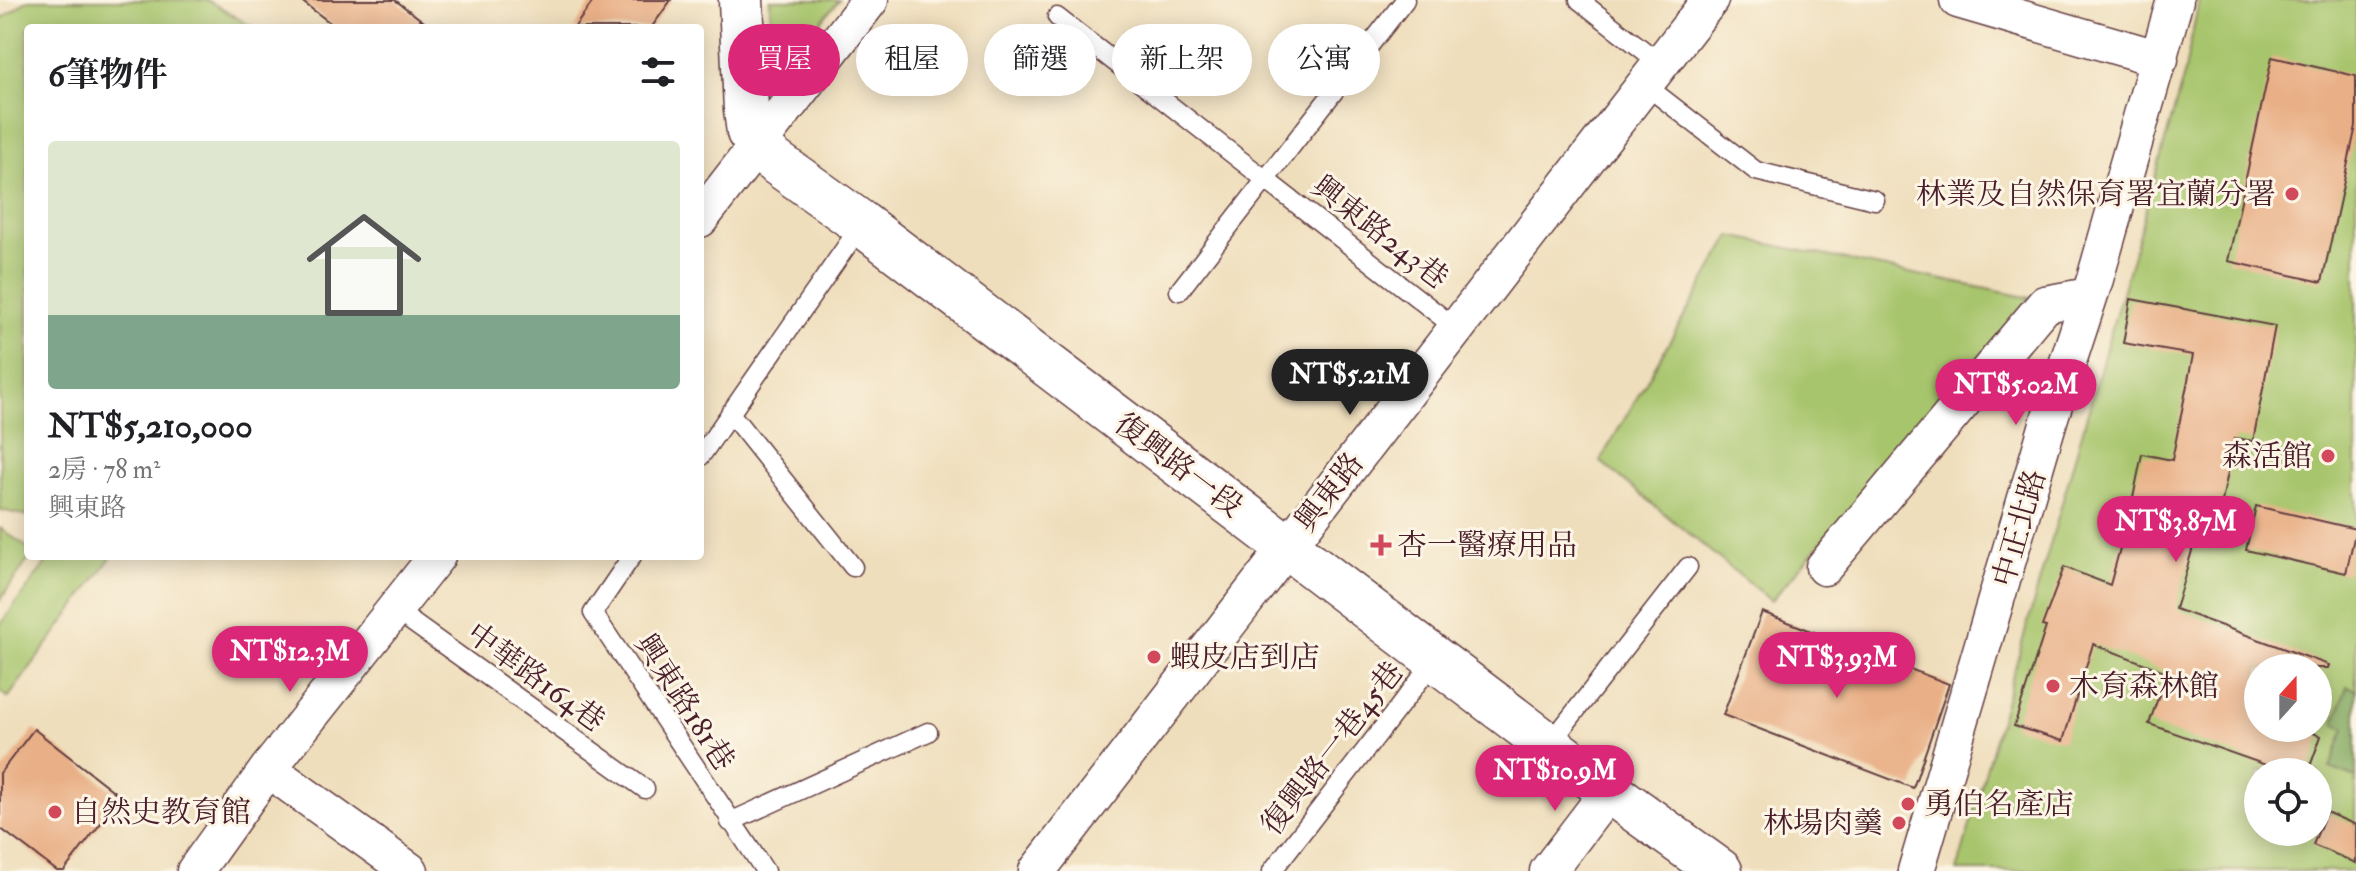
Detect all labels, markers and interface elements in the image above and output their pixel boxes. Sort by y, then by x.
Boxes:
chip: 買屋 [728,24,840,96]
chip: 租屋 [856,24,968,96]
chip: 篩選 [984,24,1096,96]
chip: 新上架 [1112,24,1252,96]
chip: 公寓 [1268,24,1380,96]
icon: filters [636,50,680,94]
text: 6筆物件 [48,54,167,97]
street label: 興東路243巷 [1304,168,1455,297]
place label: 林業及自然保育署宜蘭分署 [1916,176,2276,213]
marker: 林業及自然保育署宜蘭分署 [2283,185,2301,203]
icon: home [292,193,436,337]
pin: NT$5.21M [1267,349,1433,417]
text: NT$5.21M [1289,359,1411,391]
pin: NT$5.02M [1933,359,2099,427]
text: NT$5.02M [1953,369,2079,401]
text: NT$5,210,000 [48,405,253,448]
street label: 復興路一段 [1108,405,1250,525]
place label: 森活館 [2222,438,2312,475]
street label: 興東路 [1287,445,1372,539]
marker: 森活館 [2319,447,2337,465]
text: 2房 · 78 m² [48,454,160,486]
street label: 中正北路 [1985,465,2054,591]
text: 興東路 [48,492,126,524]
pin: NT$3.87M [2093,496,2259,564]
text: NT$3.87M [2115,506,2237,538]
place label: 杏一醫療用品 [1397,527,1577,564]
marker: 杏一醫療用品 [1372,536,1390,554]
street label: 中華路164巷 [459,615,612,740]
pin: NT$12.3M [207,626,373,694]
street label: 興東路181巷 [627,627,742,778]
pin: NT$3.93M [1754,632,1920,700]
text: NT$12.3M [230,636,350,668]
place label: 蝦皮店到店 [1170,639,1320,676]
text: NT$3.93M [1777,642,1897,674]
marker: 蝦皮店到店 [1145,648,1163,666]
street label: 復興路一巷45巷 [1253,654,1411,842]
north arrow [2244,654,2332,742]
map controls [2244,654,2332,846]
place label: 木育森林館 [2069,668,2219,705]
marker: 木育森林館 [2044,677,2062,695]
pin: NT$10.9M [1472,745,1638,813]
text: NT$10.9M [1493,755,1617,787]
button: locate [2244,758,2332,846]
place label: 勇伯名產店 [1924,786,2074,823]
place label: 自然史教育館 [71,794,251,831]
marker: 勇伯名產店 [1899,795,1917,813]
marker: 自然史教育館 [46,803,64,821]
place label: 林場肉羹 [1763,805,1883,842]
marker: 林場肉羹 [1890,814,1908,832]

